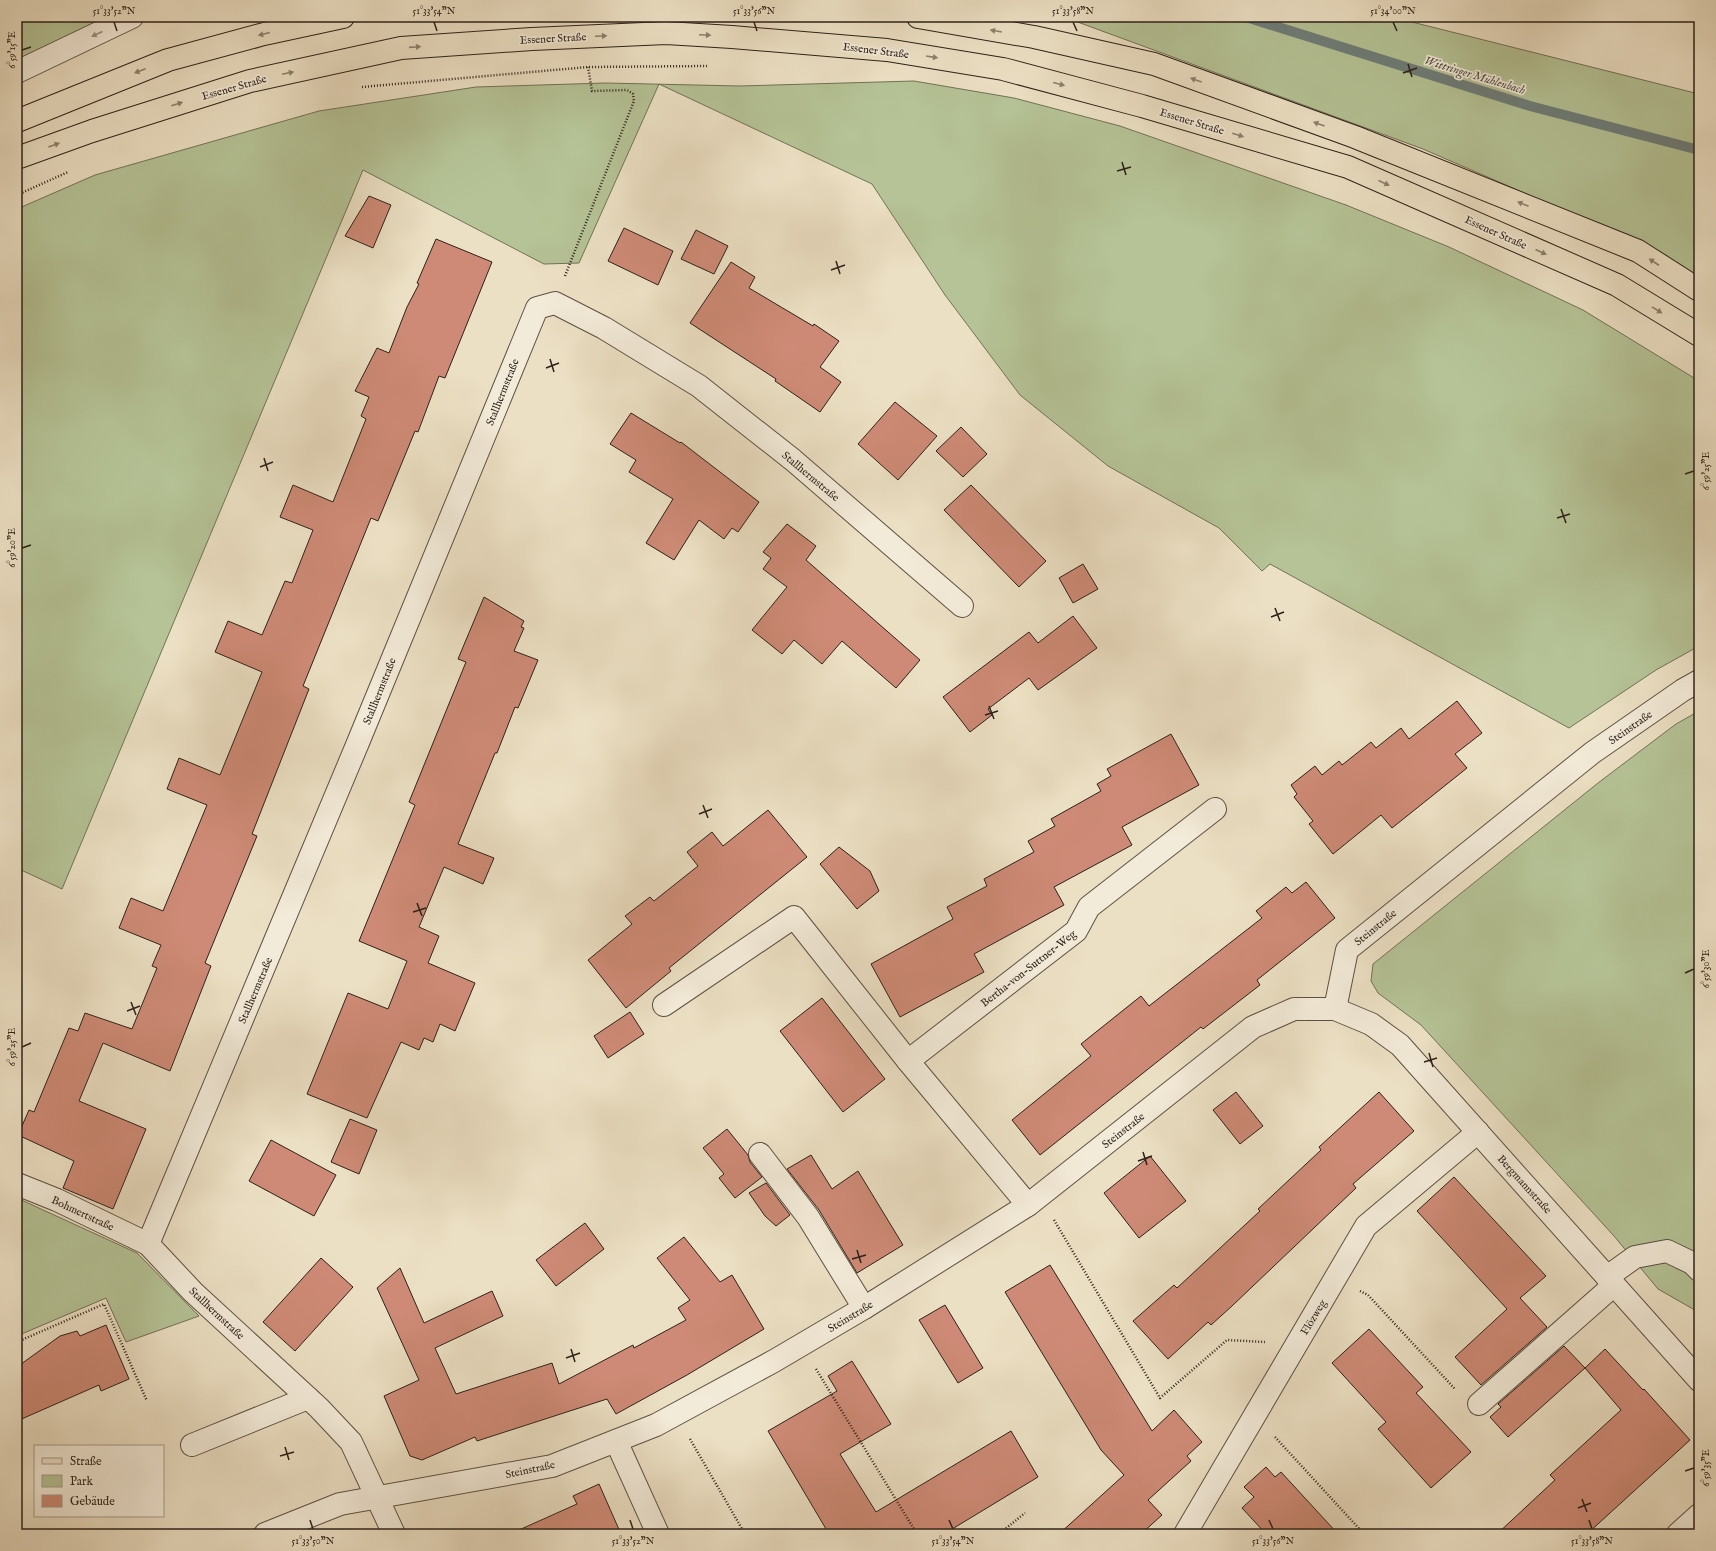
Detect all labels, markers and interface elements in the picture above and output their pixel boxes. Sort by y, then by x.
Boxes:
text: 51°33'52"N [93,5,136,18]
text: 51°33'54"N [413,5,456,18]
text: 51°33'56"N [733,5,775,18]
text: 51°33'58"N [1052,5,1094,18]
text: 51°34'00"N [1370,5,1416,18]
one-way arrow [990,27,1002,33]
street label: Essener Straße [519,30,587,48]
text: 6°59'15"E [6,31,19,69]
one-way arrow [91,31,102,37]
one-way arrow [258,32,270,38]
one-way arrow [699,32,711,39]
one-way arrow [595,33,608,39]
street label: Essener Straße [842,40,910,62]
one-way arrow [409,43,421,50]
water label: Wittringer Mühlenbach [1422,53,1527,99]
one-way arrow [926,54,938,60]
one-way arrow [133,69,145,75]
one-way arrow [282,69,294,75]
street label: Essener Straße [200,72,268,104]
one-way arrow [1190,76,1202,82]
one-way arrow [1053,81,1065,87]
one-way arrow [171,101,183,107]
street label: Essener Straße [1158,106,1226,138]
one-way arrow [1312,120,1324,126]
one-way arrow [1232,132,1244,138]
one-way arrow [48,141,60,147]
one-way arrow [1378,180,1389,186]
one-way arrow [1516,201,1528,207]
street label: Essener Straße [1462,213,1529,253]
one-way arrow [1536,249,1547,255]
one-way arrow [1649,258,1660,265]
one-way arrow [1652,306,1663,313]
street label: Stallhermstraße [483,357,523,428]
street label: Stallhermstraße [779,449,842,505]
text: 6°59'25"E [1700,452,1713,490]
text: 6°59'20"E [6,528,19,568]
street label: Stallhermstraße [360,656,400,727]
street label: Steinstraße [1606,708,1655,748]
street label: Steinstraße [1352,906,1400,949]
street label: Bertha-von-Suttner-Weg [978,926,1080,1010]
text: 6°59'30"E [1700,950,1713,988]
street label: Stallhermstraße [236,955,276,1026]
text: 6°59'25"E [6,1028,19,1066]
street label: Steinstraße [1099,1110,1148,1152]
street label: Bergmannstraße [1494,1152,1554,1217]
street label: Bohmertstraße [49,1193,116,1235]
street label: Stallhermstraße [186,1284,247,1343]
street label: Flözweg [1298,1296,1330,1338]
street label: Steinstraße [825,1298,876,1336]
legend [34,1445,164,1517]
text: 6°59'35"E [1700,1449,1713,1487]
text: Straße [70,1454,102,1469]
street label: Steinstraße [504,1458,556,1482]
text: Park [70,1474,93,1489]
text: Gebäude [70,1494,115,1509]
text: 51°33'50"N [292,1535,335,1548]
text: 51°33'52"N [612,1535,655,1548]
text: 51°33'54"N [932,1535,975,1548]
text: 51°33'56"N [1252,1535,1294,1548]
text: 51°33'58"N [1571,1535,1613,1548]

